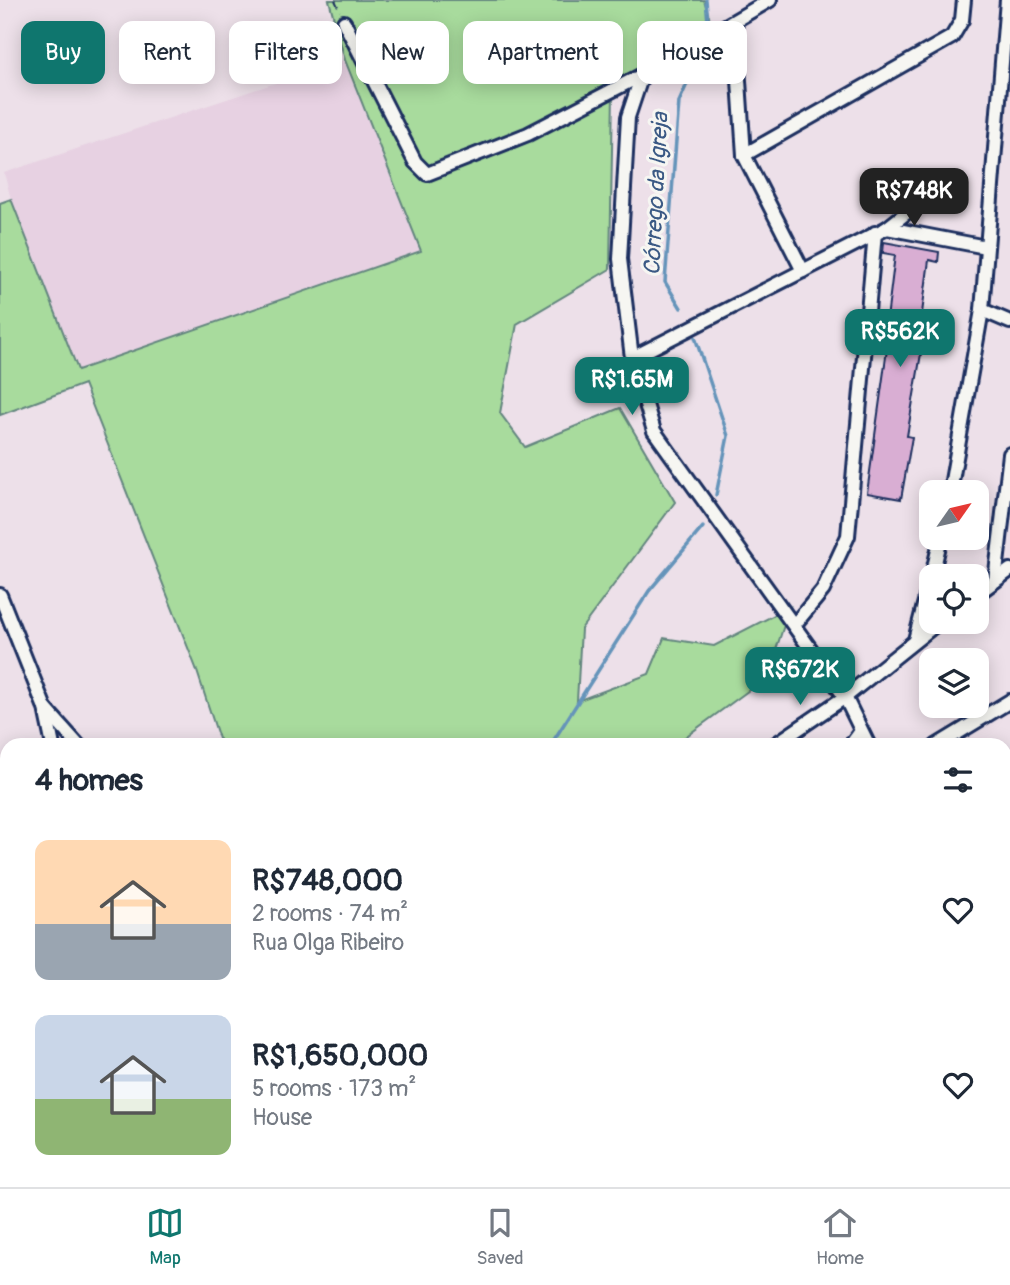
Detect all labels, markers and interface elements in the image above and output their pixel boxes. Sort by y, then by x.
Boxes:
chip: Buy [21,21,105,84]
chip: Rent [119,21,215,84]
chip: Filters [229,21,342,84]
chip: New [356,21,449,84]
chip: Apartment [463,21,623,84]
chip: House [637,21,747,84]
water label: Córrego da Igreja [637,111,675,276]
pin: R$748K [857,168,971,228]
text: R$748K [876,176,952,205]
pin: R$562K [843,310,957,369]
text: R$562K [861,317,939,346]
pin: R$1.65M [567,358,697,417]
text: R$1.65M [591,365,673,394]
north arrow [919,480,989,550]
map controls [919,480,989,718]
button: locate [919,564,989,634]
pin: R$672K [743,648,857,707]
button: layers [919,648,989,718]
text: R$672K [761,655,839,684]
icon: filters [939,761,977,799]
text: 4 homes [35,762,143,799]
text: R$748,000 [252,862,403,899]
icon: home [91,868,175,952]
icon: heart [939,891,977,929]
text: 2 rooms · 74 m² [252,899,408,928]
text: Rua Olga Ribeiro [252,928,404,957]
text: R$1,650,000 [252,1037,428,1074]
icon: home [91,1043,175,1127]
icon: heart [939,1066,977,1104]
text: 5 rooms · 173 m² [252,1074,416,1103]
text: House [252,1103,312,1132]
tab: Map [146,1204,184,1270]
tab: Saved [476,1204,524,1270]
tab: Home [816,1204,864,1270]

